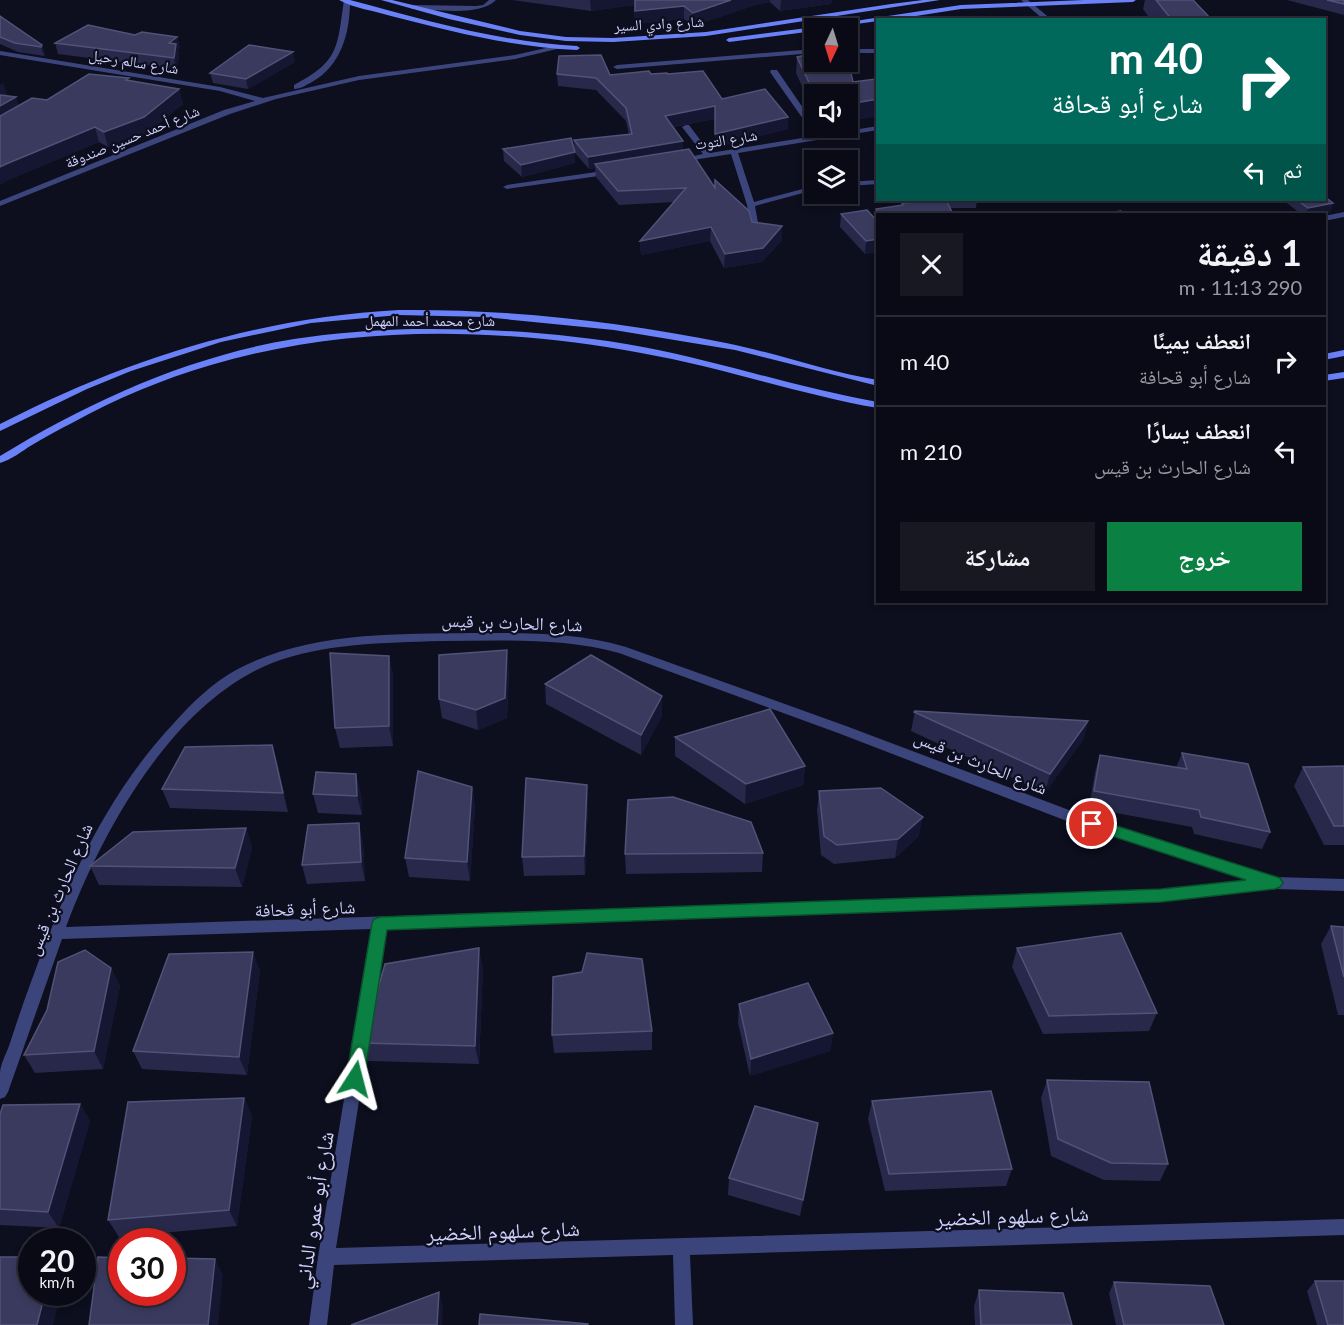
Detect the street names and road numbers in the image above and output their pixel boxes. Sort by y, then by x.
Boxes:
street label: شارع وادي السير [612,12,705,38]
street label: شارع سالم رحيل [88,45,180,79]
street label: شارع أحمد حسين صندوقة [62,101,203,173]
street label: شارع التوت [693,125,759,155]
street label: شارع محمد أحمد المهمل [365,311,495,331]
street label: شارع الحارث بن قيس [441,609,583,636]
street label: شارع الحارث بن قيس [911,725,1051,800]
street label: شارع الحارث بن قيس [21,820,98,959]
street label: شارع أبو قحافة [254,895,356,922]
street label: شارع أبو عمرو الداني [288,1130,343,1291]
street label: شارع سلهوم الخضير [934,1200,1089,1233]
street label: شارع سلهوم الخضير [425,1215,580,1248]

